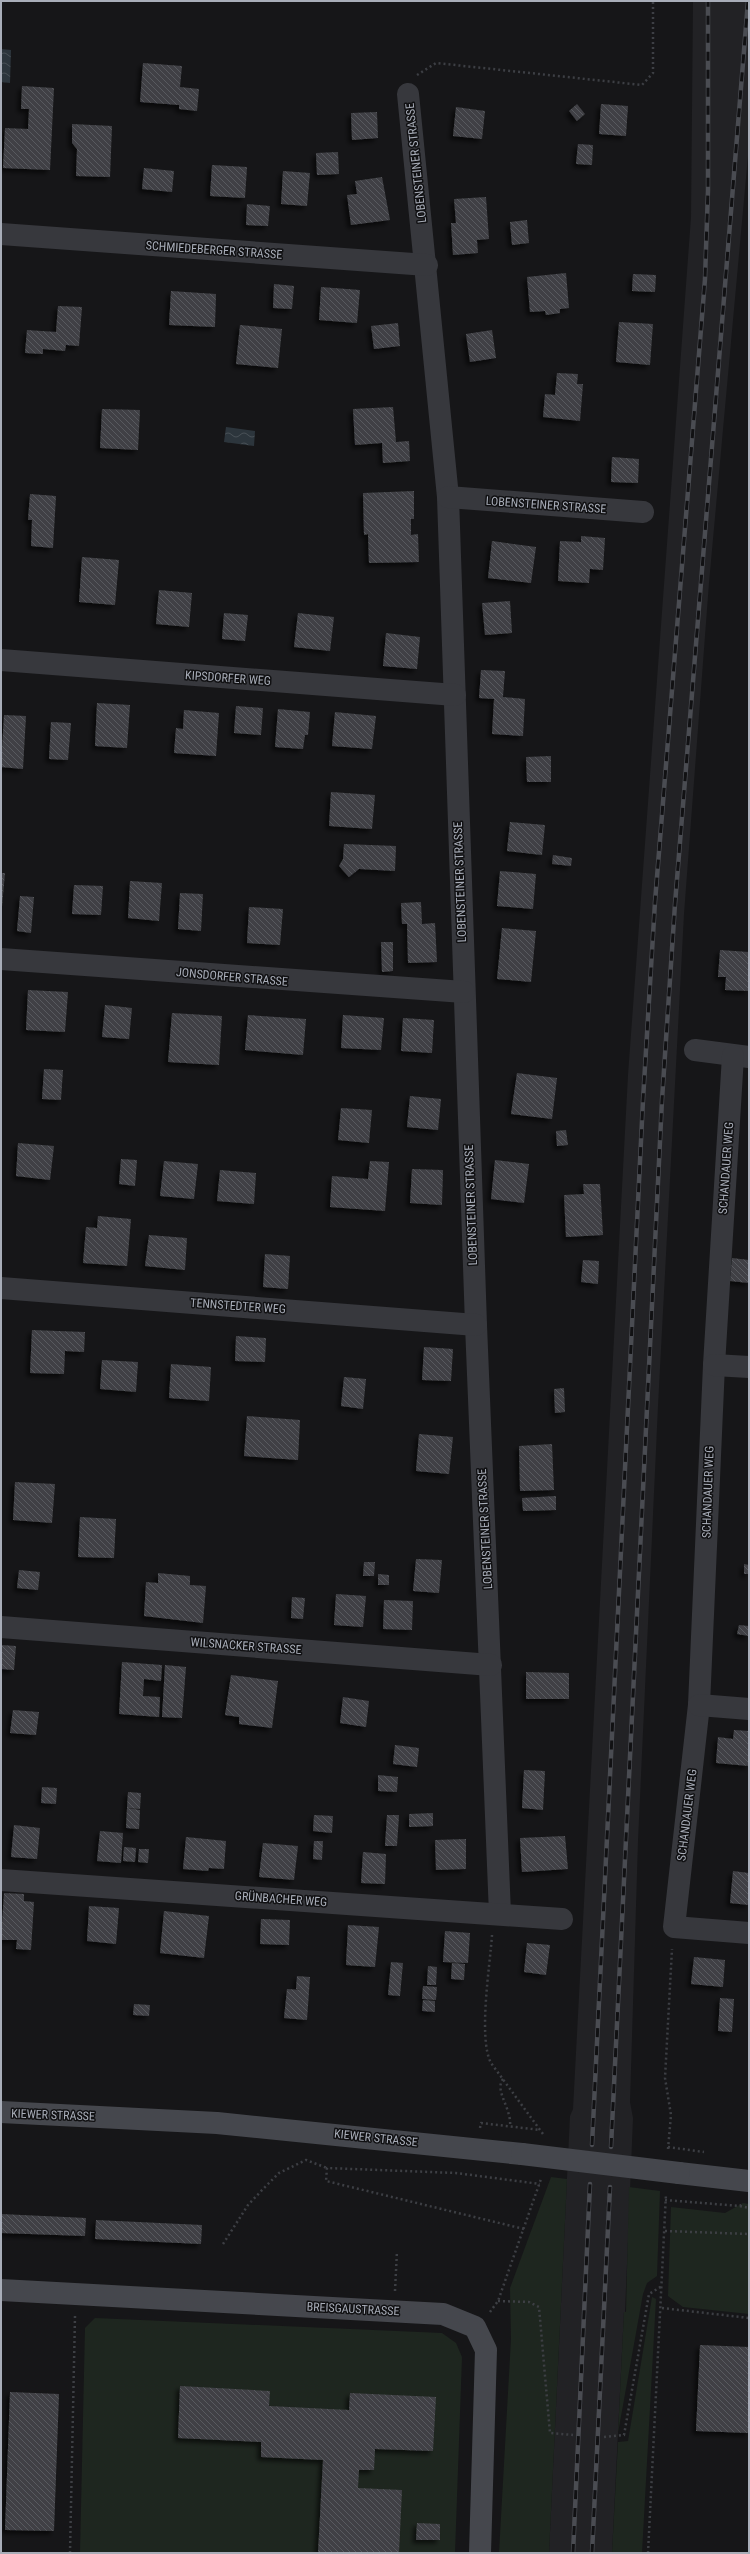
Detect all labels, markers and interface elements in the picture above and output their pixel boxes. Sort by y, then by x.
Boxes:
street label: LOBENSTEINER STRASSE [403,102,429,224]
street label: SCHMIEDEBERGER STRASSE [145,238,283,262]
street label: LOBENSTEINER STRASSE [485,494,607,516]
street label: KIPSDORFER WEG [185,668,271,688]
street label: LOBENSTEINER STRASSE [451,821,469,943]
street label: JONSDORFER STRASSE [176,965,288,989]
street label: SCHANDAUER WEG [716,1121,736,1215]
street label: LOBENSTEINER STRASSE [462,1144,480,1266]
street label: TENNSTEDTER WEG [190,1296,286,1316]
street label: SCHANDAUER WEG [699,1446,717,1538]
street label: LOBENSTEINER STRASSE [475,1468,495,1590]
street label: WILSNACKER STRASSE [190,1635,302,1657]
street label: SCHANDAUER WEG [674,1768,700,1862]
street label: GRÜNBACHER WEG [234,1888,328,1909]
street label: KIEWER STRASSE [11,2107,95,2123]
street label: KIEWER STRASSE [334,2127,418,2149]
street label: BREISGAUSTRASSE [306,2300,400,2318]

